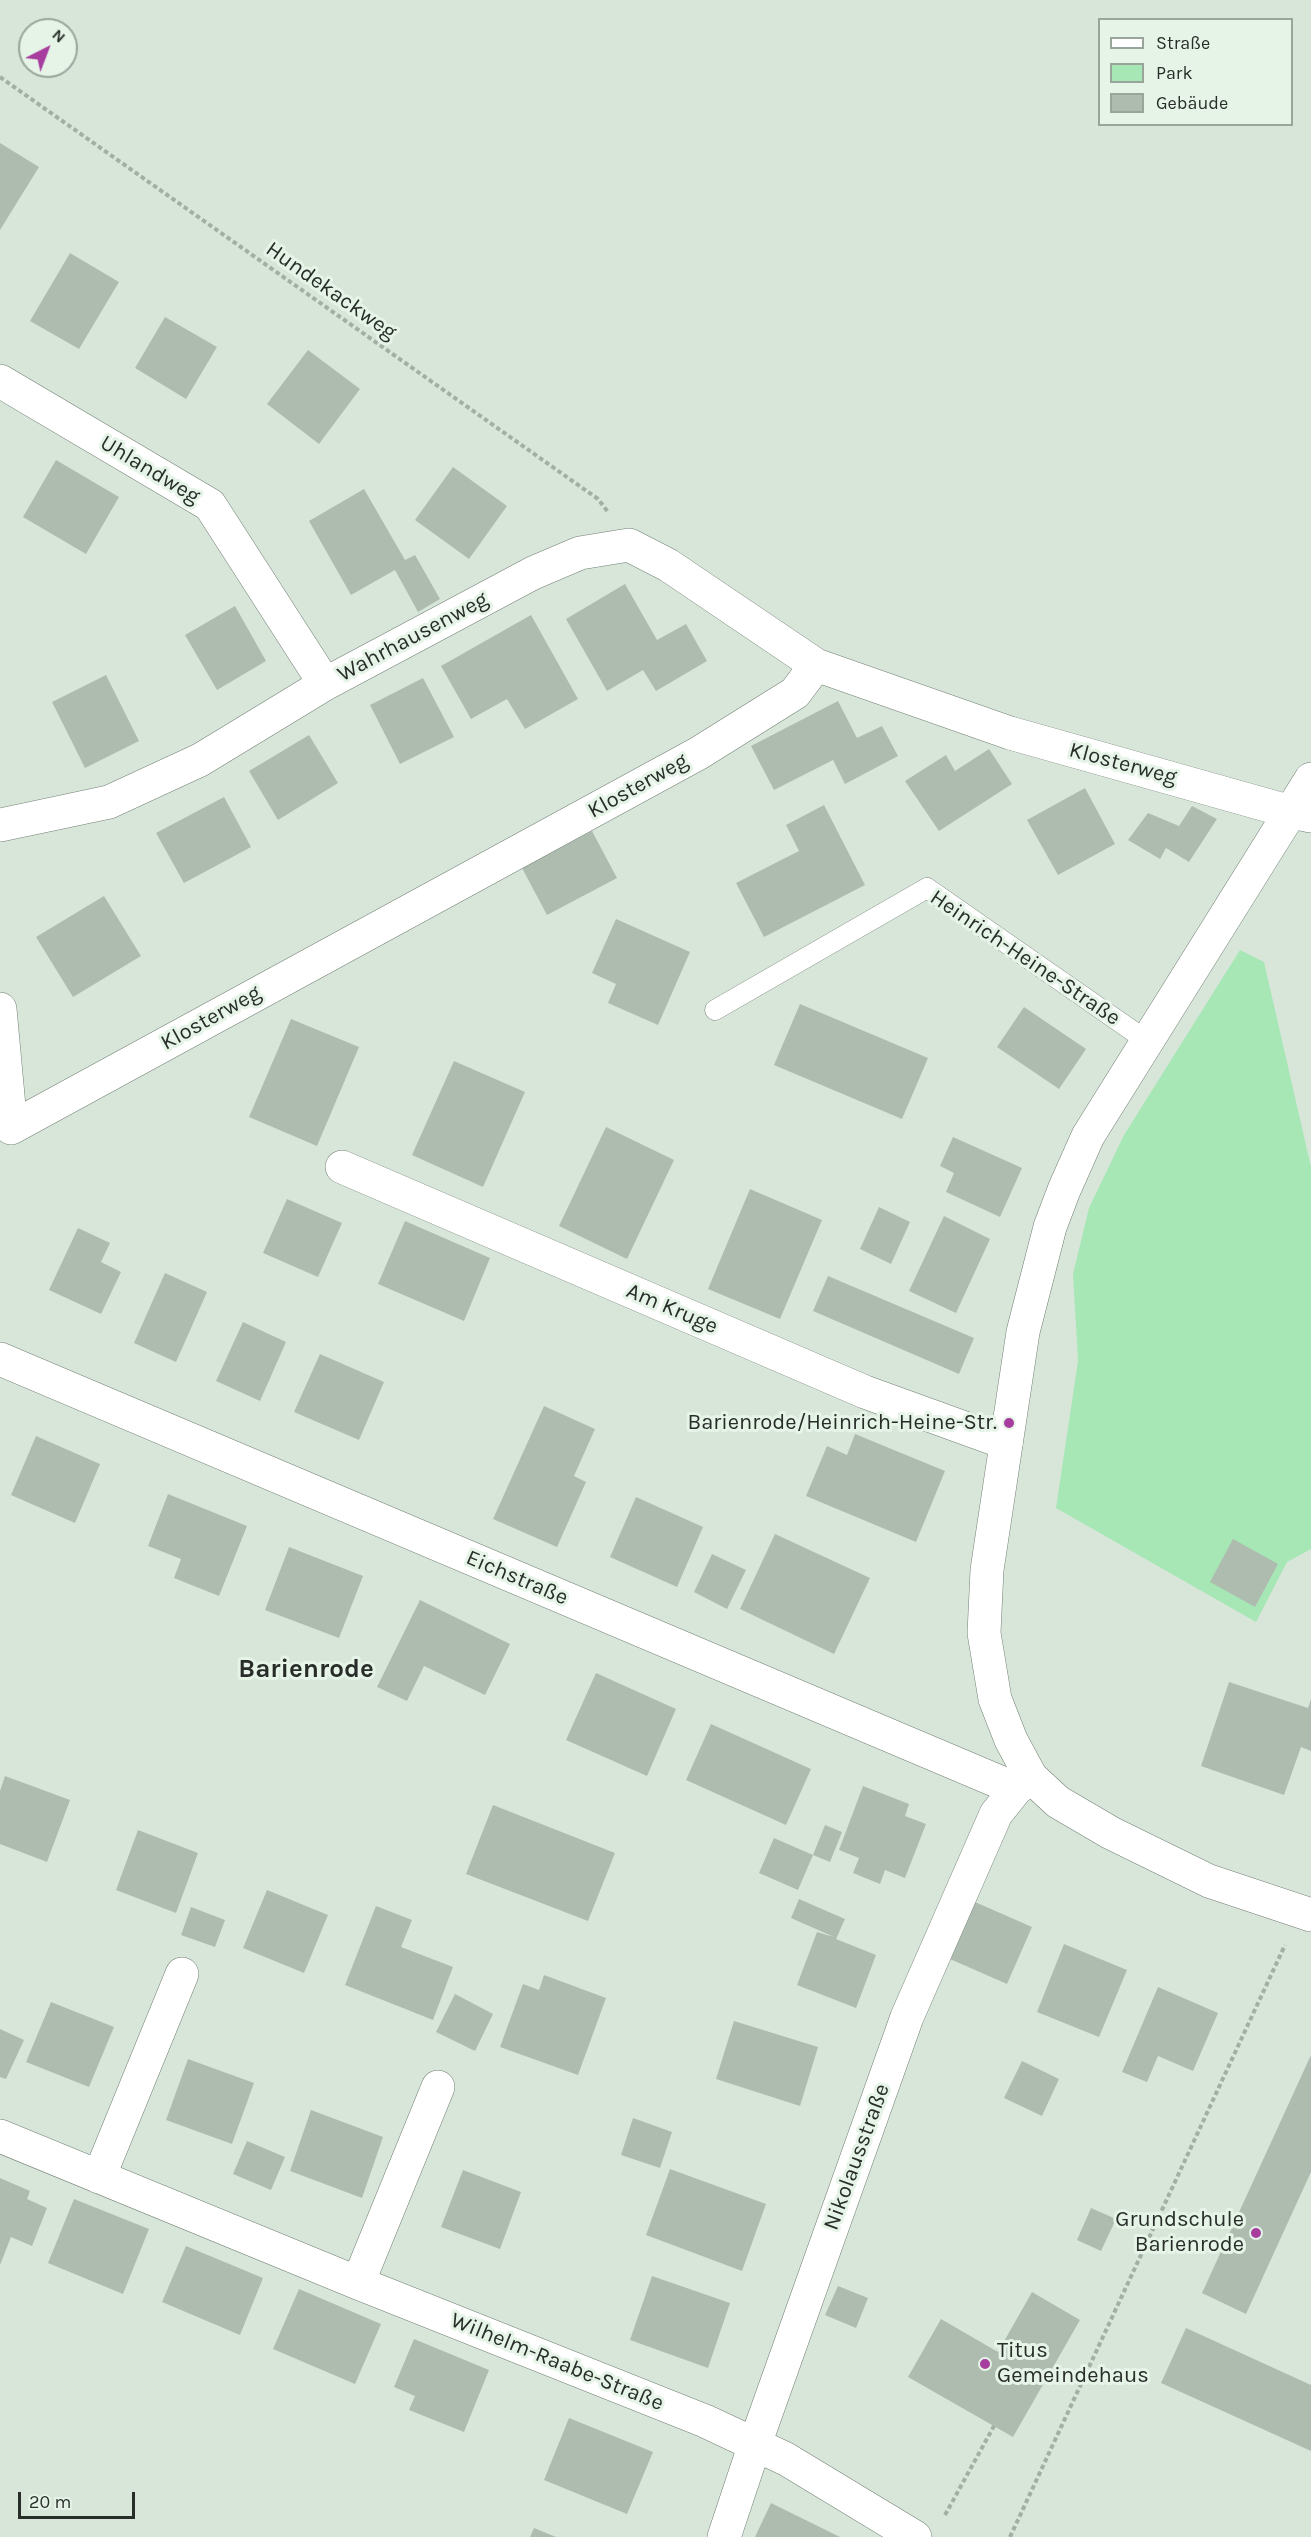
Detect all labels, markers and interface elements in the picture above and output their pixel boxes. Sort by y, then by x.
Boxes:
north arrow [18,18,78,78]
legend [1098,18,1293,126]
text: N [48,25,70,47]
text: Straße [1156,32,1210,54]
text: Park [1156,62,1193,84]
text: Gebäude [1156,92,1228,114]
street label: Hundekackweg [261,236,401,346]
street label: Uhlandweg [95,430,205,510]
street label: Wahrhausenweg [333,586,493,688]
street label: Klosterweg [1066,737,1180,791]
street label: Klosterweg [583,748,693,824]
street label: Heinrich-Heine-Straße [925,884,1125,1032]
street label: Klosterweg [156,980,266,1056]
street label: Am Kruge [622,1278,722,1340]
place label: Barienrode/Heinrich-Heine-Str. [687,1410,997,1436]
marker: Barienrode/Heinrich-Heine-Str. [1002,1416,1016,1430]
street label: Eichstraße [462,1545,572,1611]
district label: Barienrode [238,1654,374,1686]
street label: Nikolausstraße [818,2080,896,2234]
place label: Grundschule Barienrode [1115,2207,1244,2258]
marker: Grundschule Barienrode [1249,2226,1263,2240]
street label: Wilhelm-Raabe-Straße [447,2307,667,2417]
place label: Titus Gemeindehaus [997,2338,1149,2390]
marker: Titus Gemeindehaus [978,2357,992,2371]
scale bar [21,2480,138,2518]
text: 20 m [29,2491,71,2513]

